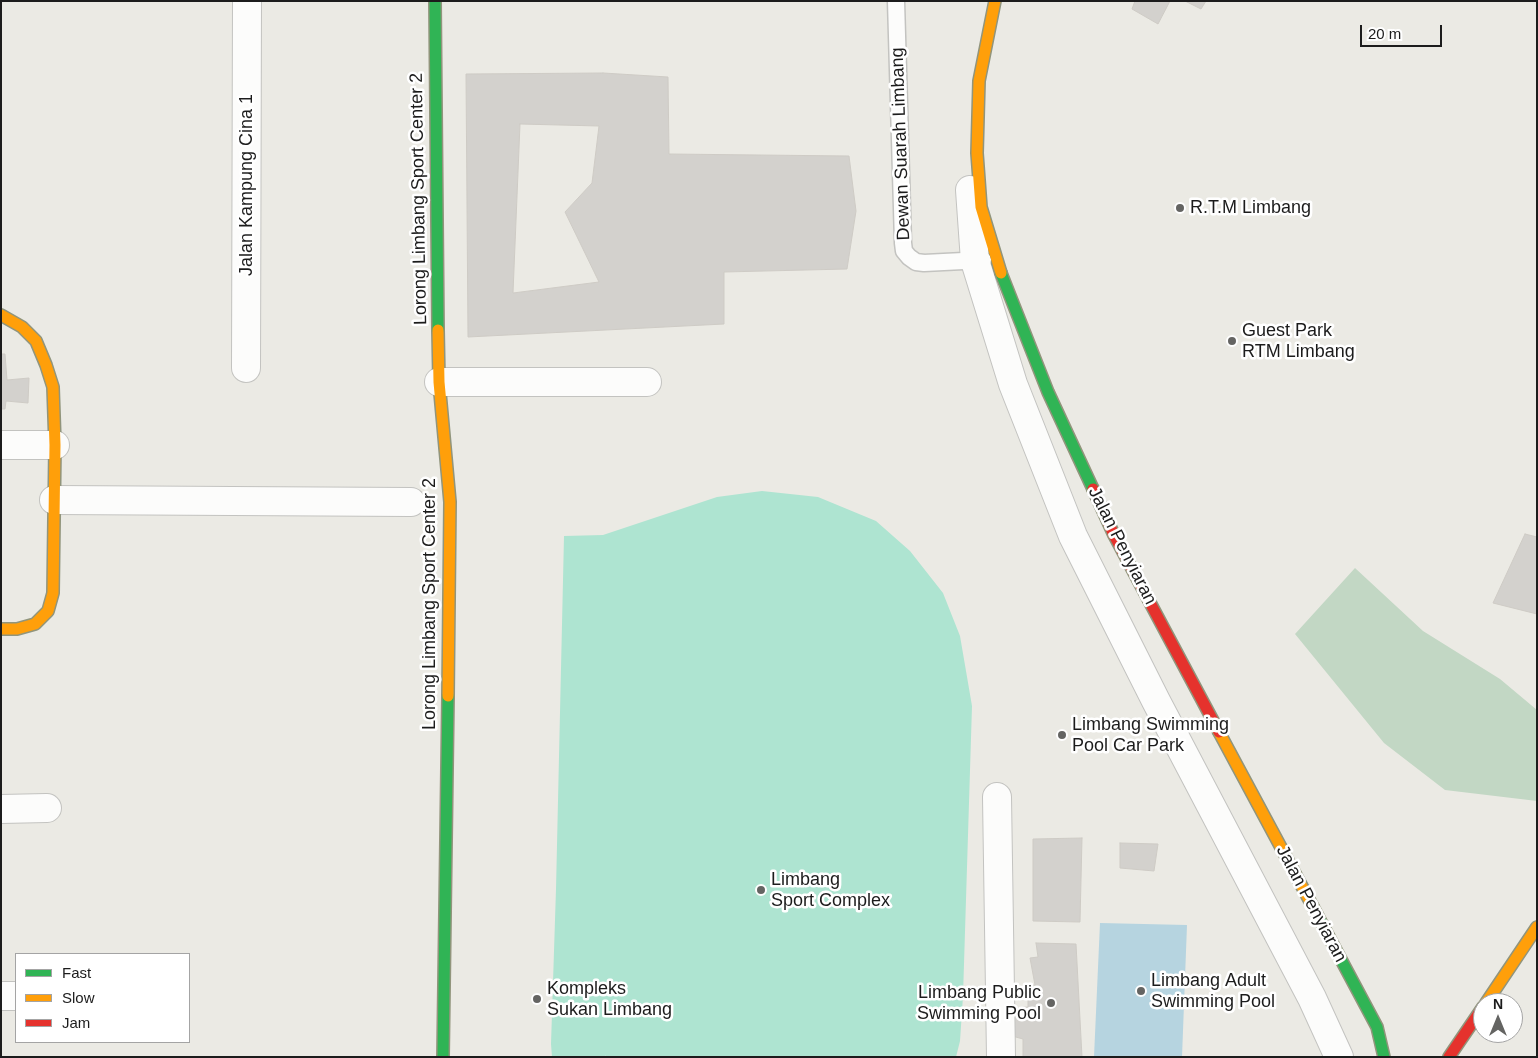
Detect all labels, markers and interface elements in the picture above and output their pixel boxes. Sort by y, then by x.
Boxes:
scale bar [1363,15,1446,47]
text: 20 m [1368,25,1401,42]
street label: Dewan Suarah Limbang [887,47,915,241]
street label: Lorong Limbang Sport Center 2 [406,73,432,325]
street label: Jalan Kampung Cina 1 [236,94,258,276]
place label: R.T.M Limbang [1190,197,1311,219]
marker: R.T.M Limbang [1174,202,1186,214]
place label: Guest Park RTM Limbang [1242,320,1355,362]
marker: Guest Park RTM Limbang [1226,335,1238,347]
street label: Lorong Limbang Sport Center 2 [419,478,441,730]
street label: Jalan Penyiaran [1083,484,1161,608]
place label: Limbang Swimming Pool Car Park [1072,714,1229,756]
marker: Limbang Swimming Pool Car Park [1056,729,1068,741]
street label: Jalan Penyiaran [1271,842,1351,966]
place label: Limbang Sport Complex [771,869,890,912]
marker: Limbang Sport Complex [755,884,767,896]
legend [15,953,190,1043]
text: Fast [62,964,91,981]
place label: Limbang Adult Swimming Pool [1151,970,1275,1012]
place label: Kompleks Sukan Limbang [547,978,672,1021]
place label: Limbang Public Swimming Pool [917,982,1041,1024]
marker: Limbang Adult Swimming Pool [1135,985,1147,997]
text: Slow [62,989,95,1006]
marker: Kompleks Sukan Limbang [531,993,543,1005]
north arrow [1473,993,1523,1043]
text: N [1493,996,1503,1012]
marker: Limbang Public Swimming Pool [1045,997,1057,1009]
text: Jam [62,1014,90,1031]

